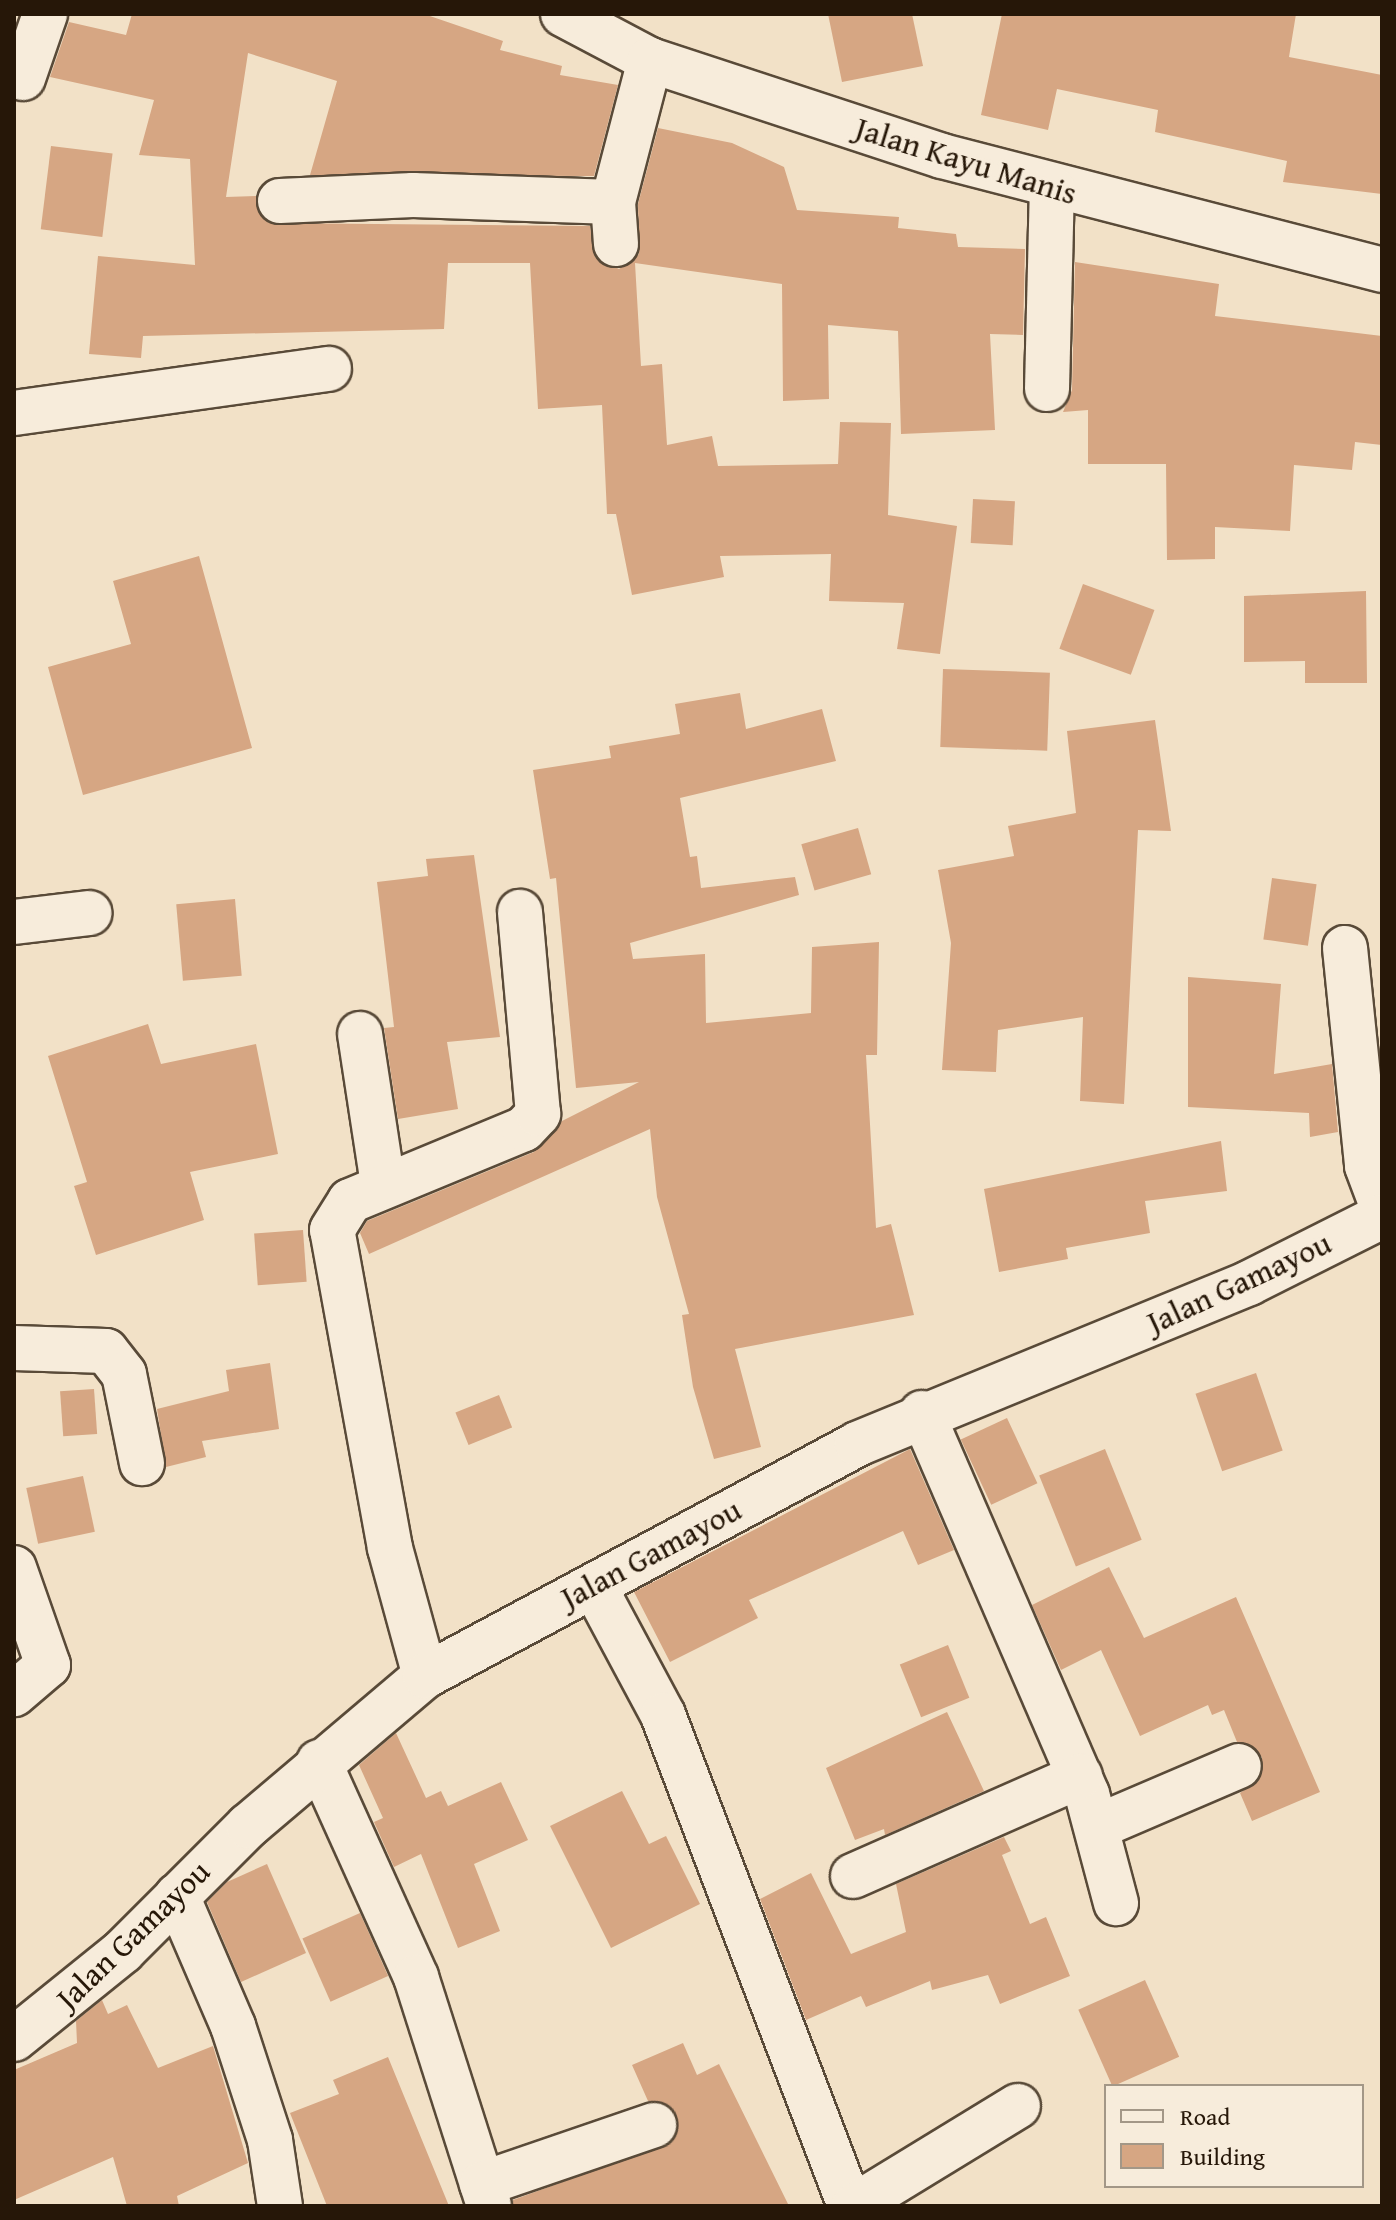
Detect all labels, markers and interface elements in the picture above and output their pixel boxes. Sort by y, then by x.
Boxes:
street label: Jalan Kayu Manis [851,109,1081,213]
street label: Jalan Gamayou [1141,1224,1337,1342]
street label: Jalan Gamayou [554,1490,748,1618]
street label: Jalan Gamayou [48,1852,218,2018]
legend [1104,2084,1364,2188]
text: Road [1180,2099,1230,2134]
text: Building [1180,2139,1265,2174]

